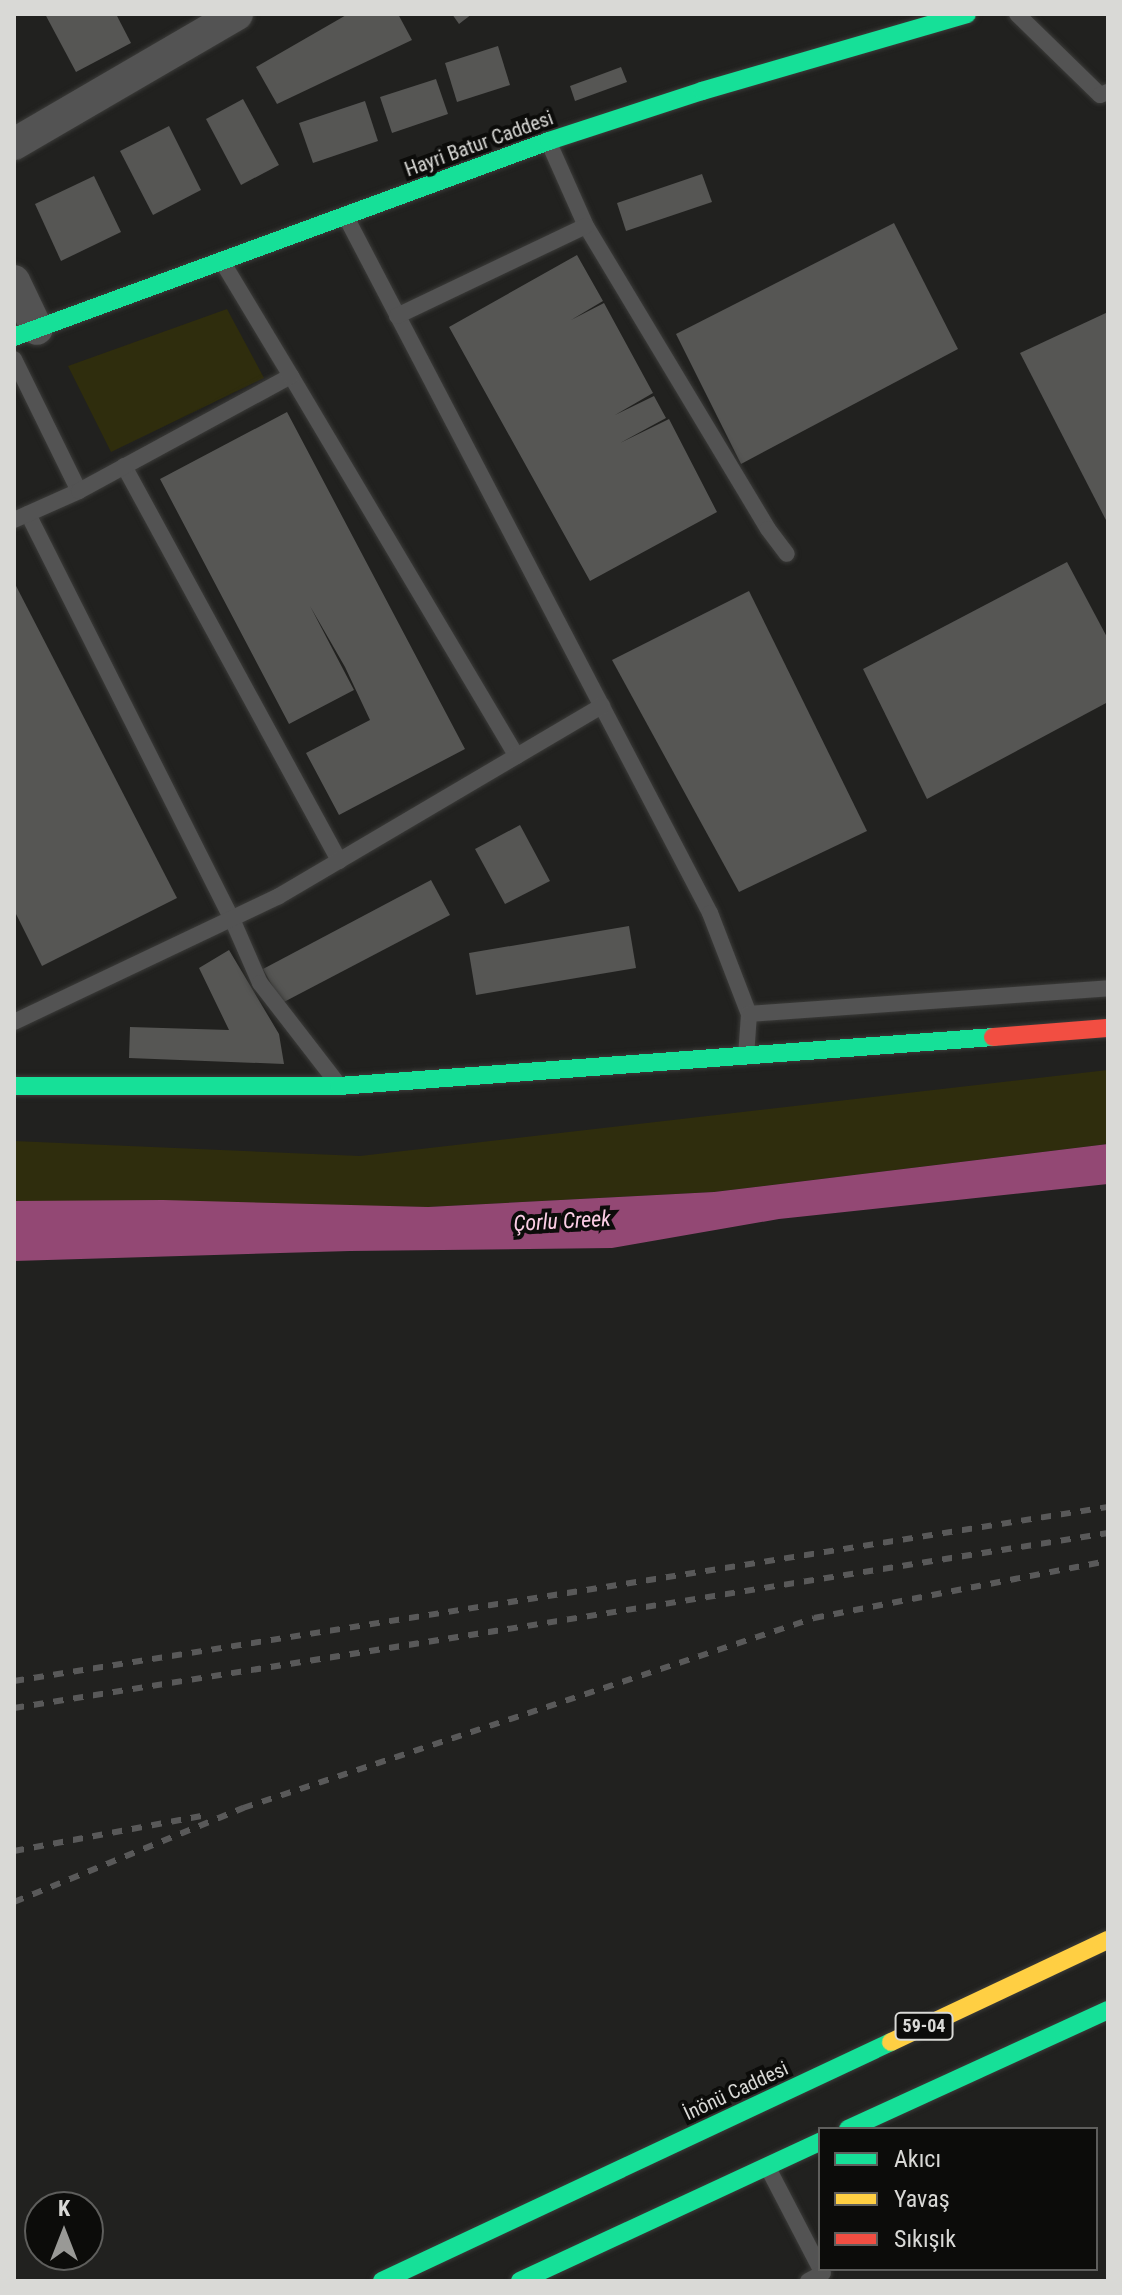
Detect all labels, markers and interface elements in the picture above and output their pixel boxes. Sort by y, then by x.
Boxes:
street label: Hayri Batur Caddesi [402,106,556,182]
water label: Çorlu Creek [513,1205,611,1237]
road number: 59-04 [894,2012,954,2040]
street label: İnönü Caddesi [680,2056,792,2126]
legend [818,2127,1098,2271]
text: Akıcı [894,2145,941,2173]
text: Yavaş [894,2185,950,2213]
north arrow [24,2191,104,2271]
text: K [58,2196,70,2221]
text: Sıkışık [894,2225,956,2253]

